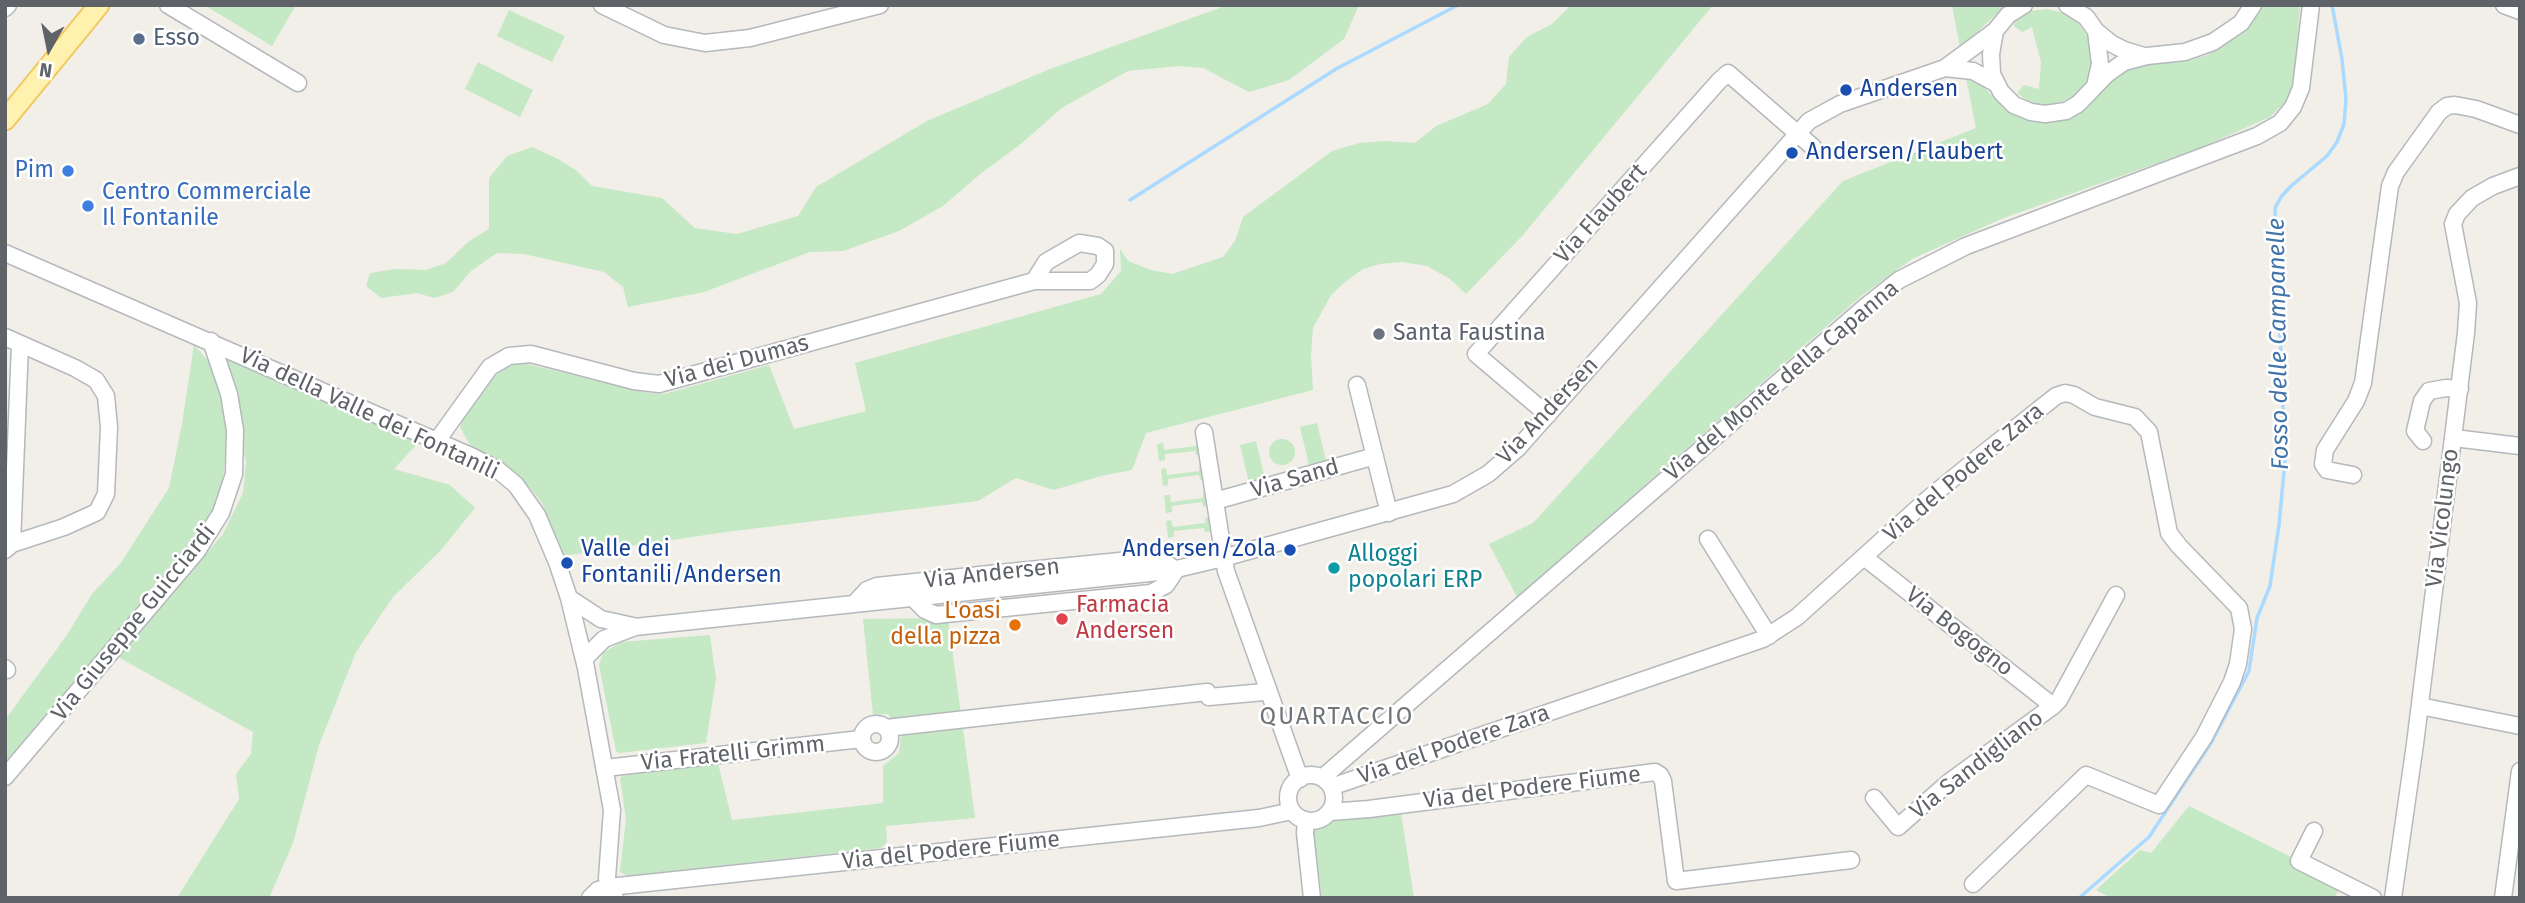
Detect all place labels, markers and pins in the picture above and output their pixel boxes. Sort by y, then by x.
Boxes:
place label: Esso [153,25,200,53]
marker: Esso [131,31,147,47]
place label: Andersen [1860,76,1958,104]
marker: Andersen [1838,82,1854,98]
place label: Andersen/Flaubert [1806,139,2003,167]
marker: Andersen/Flaubert [1784,145,1800,161]
place label: Pim [14,157,54,185]
marker: Pim [60,163,76,179]
place label: Centro Commerciale Il Fontanile [102,179,311,233]
marker: Centro Commerciale Il Fontanile [80,198,96,214]
place label: Santa Faustina [1393,320,1546,348]
marker: Santa Faustina [1371,326,1387,342]
place label: Valle dei Fontanili/Andersen [581,536,782,590]
place label: Andersen/Zola [1122,536,1276,564]
place label: Alloggi popolari ERP [1348,541,1482,595]
marker: Andersen/Zola [1282,542,1298,558]
marker: Valle dei Fontanili/Andersen [559,555,575,571]
marker: Alloggi popolari ERP [1326,560,1342,576]
place label: Farmacia Andersen [1076,592,1174,646]
place label: L'oasi della pizza [890,598,1001,652]
marker: Farmacia Andersen [1054,611,1070,627]
marker: L'oasi della pizza [1007,617,1023,633]

